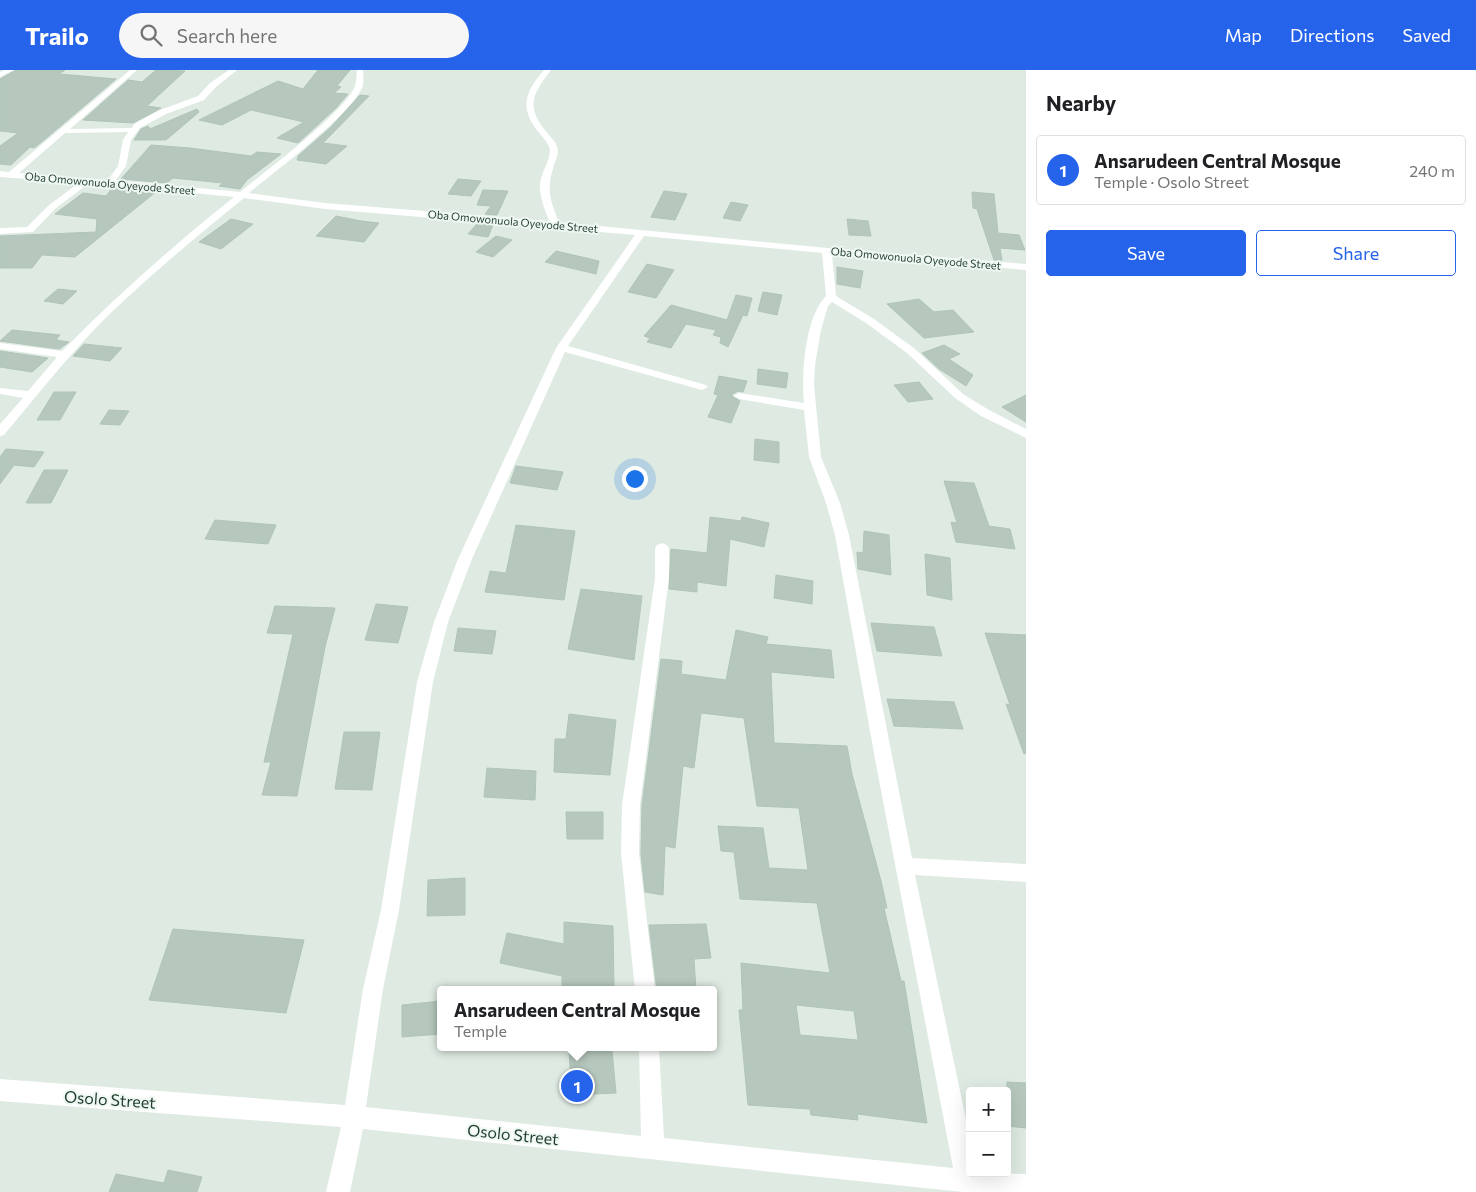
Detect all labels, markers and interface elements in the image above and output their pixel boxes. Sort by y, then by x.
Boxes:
search box [119,13,469,58]
text: Trailo [25,21,89,50]
icon: search [137,21,165,49]
text: Search here [177,24,277,47]
text: Map [1225,24,1262,46]
text: Directions [1290,24,1374,46]
text: Saved [1402,24,1451,46]
text: Nearby [1046,90,1116,115]
text: Ansarudeen Central Mosque [1094,149,1341,172]
text: 1 [1059,161,1067,180]
text: 240 m [1409,161,1455,180]
street label: Oba Omowonuola Oyeyode Street [24,169,196,197]
text: Temple · Osolo Street [1094,172,1249,191]
street label: Oba Omowonuola Oyeyode Street [427,207,599,235]
button: Save [1046,230,1246,276]
button: Share [1256,230,1456,276]
street label: Oba Omowonuola Oyeyode Street [830,244,1002,272]
your location [622,466,648,492]
popup [437,986,717,1051]
text: Ansarudeen Central Mosque [454,998,700,1021]
text: Temple [454,1021,507,1040]
pin: 1 [561,1067,593,1105]
street label: Osolo Street [64,1086,157,1112]
map controls [966,1087,1011,1177]
button: + [966,1087,1011,1132]
street label: Osolo Street [466,1120,560,1148]
button: − [966,1132,1011,1177]

